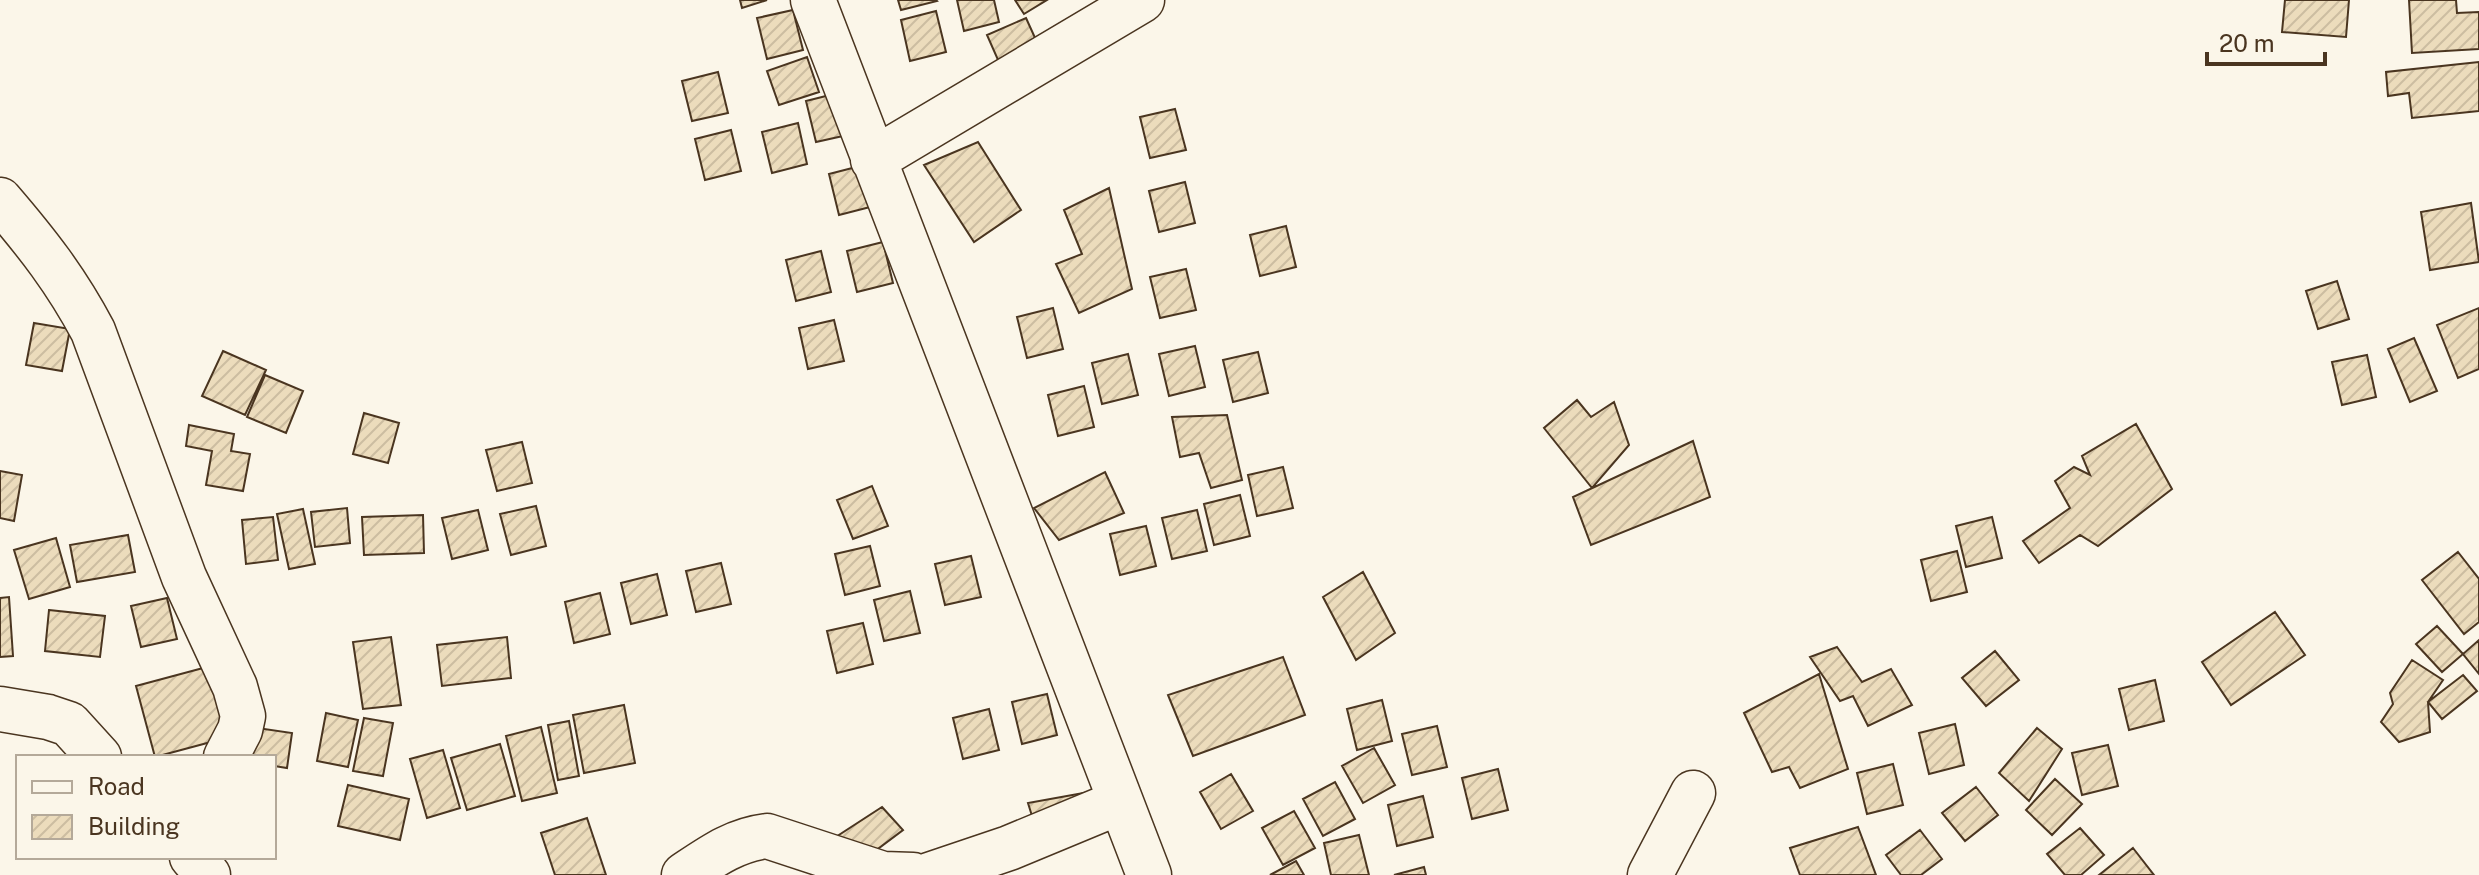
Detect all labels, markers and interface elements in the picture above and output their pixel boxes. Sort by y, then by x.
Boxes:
scale bar [2207,16,2325,66]
text: 20 m [2219,29,2275,57]
legend [16,755,276,859]
text: Road [88,772,145,800]
text: Building [88,812,180,840]

